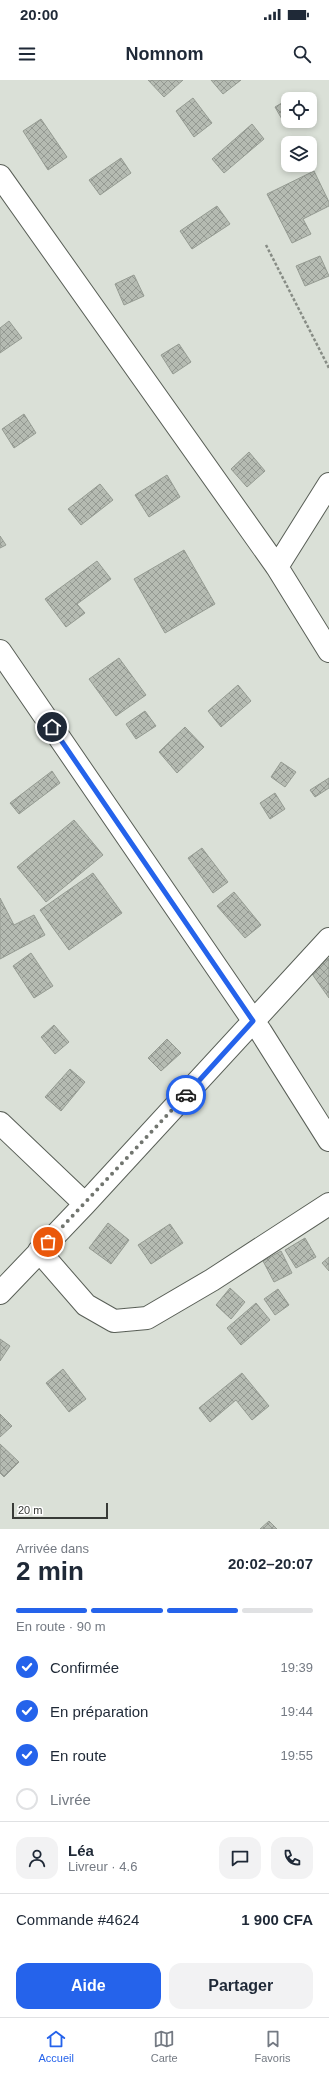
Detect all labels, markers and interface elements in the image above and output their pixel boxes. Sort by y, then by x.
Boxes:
text: 20:00 [20,6,58,23]
icon: menu [16,43,38,65]
icon: search [291,43,313,65]
text: Nomnom [126,44,204,64]
map controls [281,92,317,172]
button: locate [281,92,317,128]
button: layers [281,136,317,172]
pin [35,710,69,744]
icon: home [41,716,63,738]
courier [166,1075,206,1115]
icon: car [175,1084,197,1106]
pin [31,1225,65,1259]
icon: bag [37,1231,59,1253]
scale bar [12,1501,108,1520]
text: 20 m [18,1504,42,1516]
text: Arrivée dans [16,1541,89,1556]
text: 20:02–20:07 [228,1555,313,1572]
text: 2 min [16,1556,84,1586]
text: En route · 90 m [16,1619,106,1634]
icon: check [16,1656,38,1678]
text: Confirmée [50,1659,119,1676]
text: 19:39 [280,1660,313,1675]
icon: check [16,1700,38,1722]
text: En préparation [50,1703,148,1720]
text: 19:44 [280,1704,313,1719]
icon: check [16,1744,38,1766]
text: En route [50,1747,107,1764]
text: 19:55 [280,1748,313,1763]
text: Livrée [50,1791,91,1808]
button: person [16,1837,58,1879]
button: chat [219,1837,261,1879]
button: phone [271,1837,313,1879]
text: Léa [68,1842,94,1859]
text: Livreur · 4.6 [68,1859,137,1874]
text: Commande #4624 [16,1911,139,1928]
text: 1 900 CFA [241,1911,313,1928]
button: Aide [16,1963,161,2009]
button: Partager [169,1963,313,2009]
tab: Accueil [38,2028,74,2064]
tab: Carte [151,2028,178,2064]
tab: Favoris [254,2028,291,2064]

